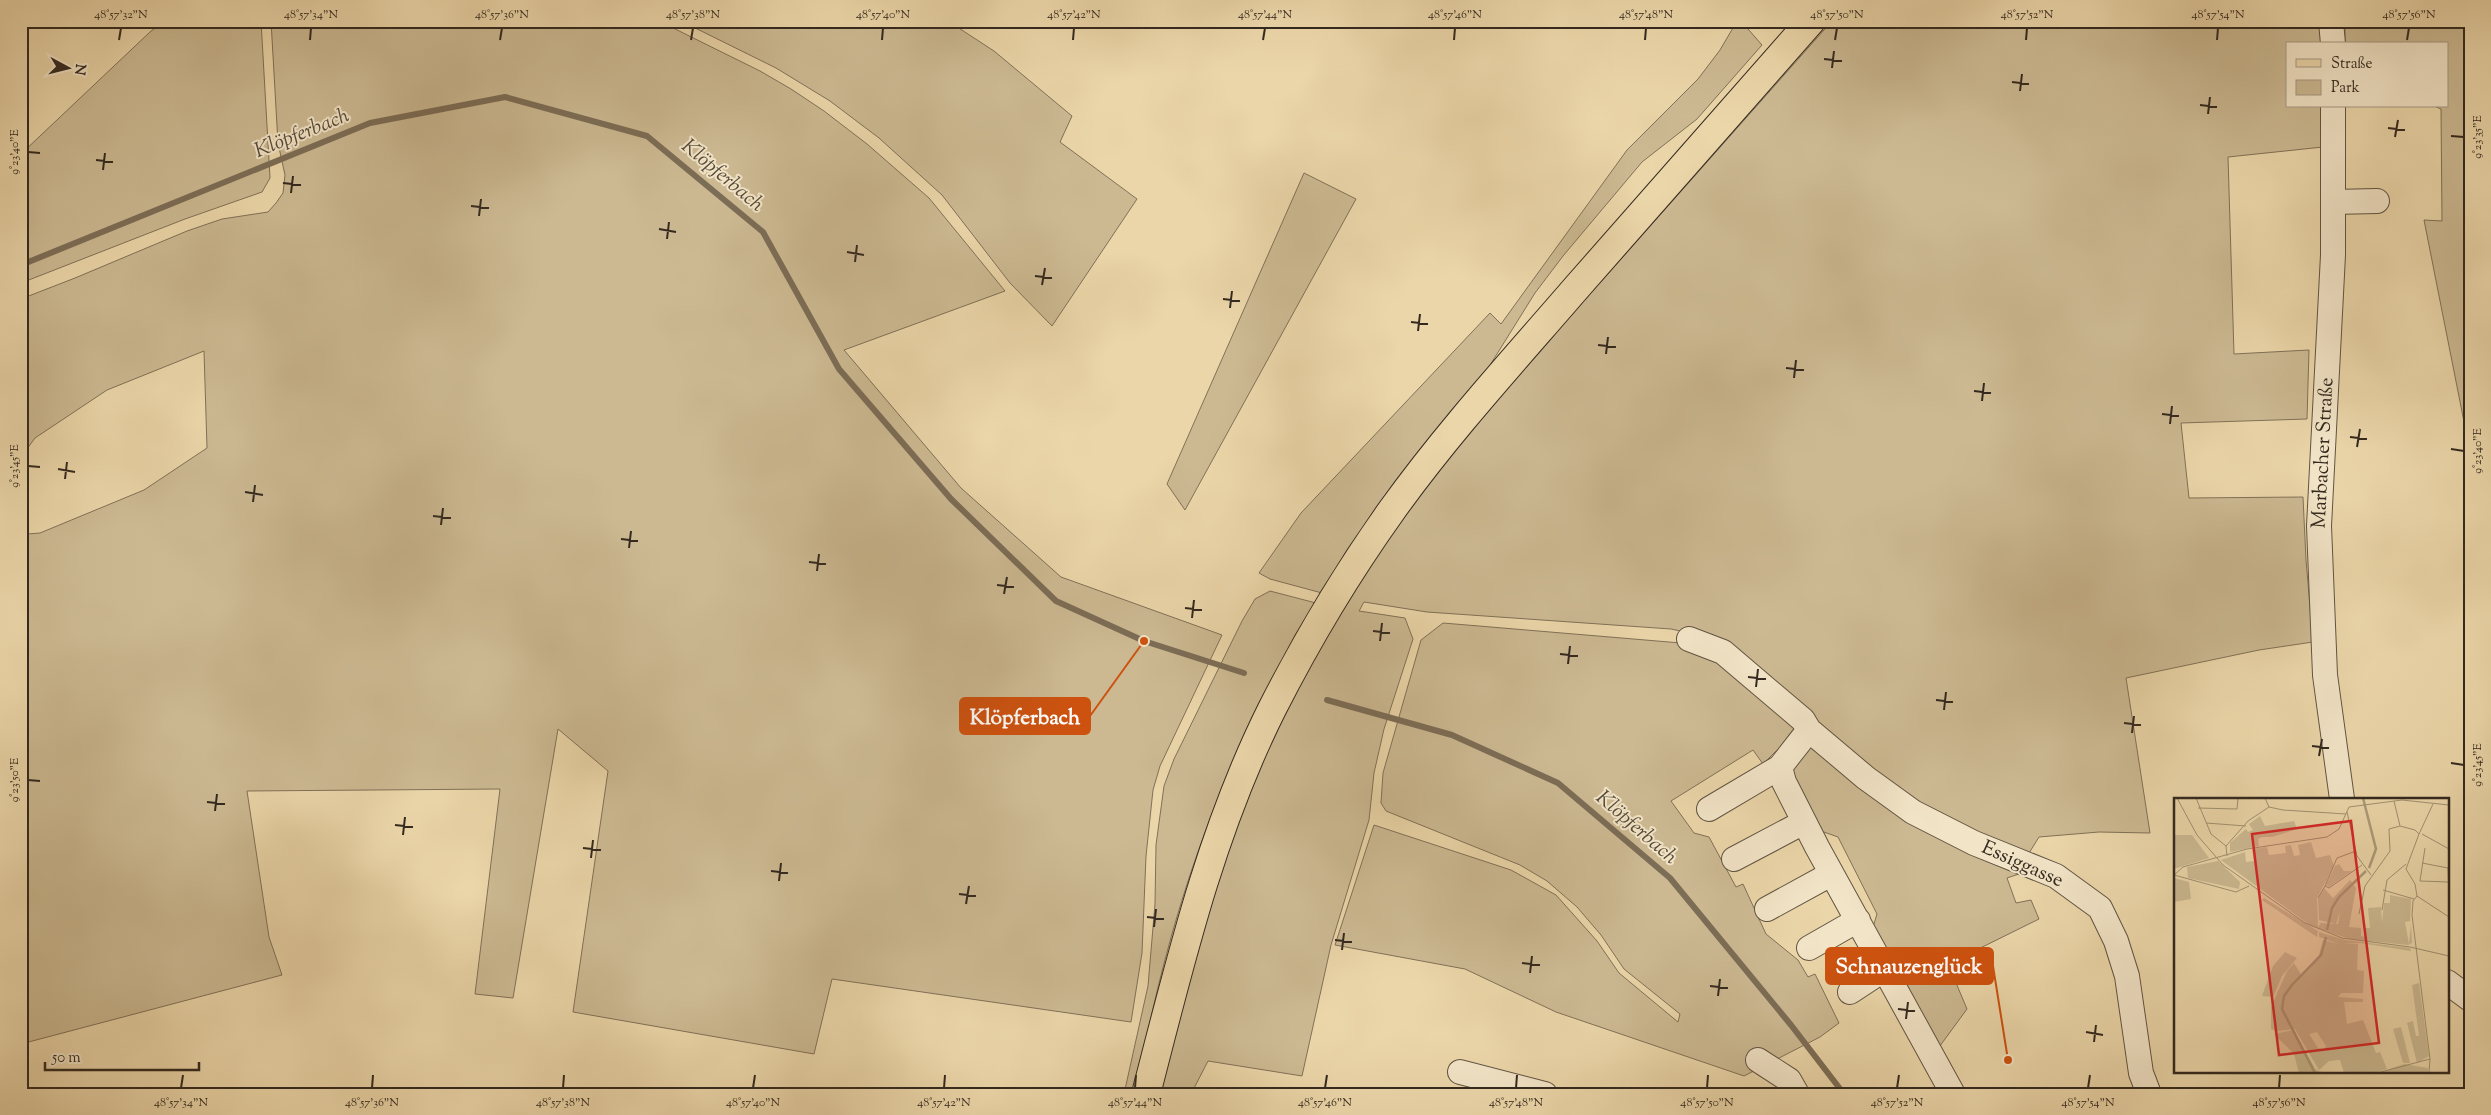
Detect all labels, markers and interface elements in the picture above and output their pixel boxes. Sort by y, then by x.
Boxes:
text: 48°57'32"N [94,6,148,24]
text: 48°57'34"N [284,6,338,24]
text: 48°57'36"N [475,6,529,24]
text: 48°57'38"N [666,6,720,24]
text: 48°57'40"N [856,6,910,24]
text: 48°57'42"N [1047,6,1101,24]
text: 48°57'44"N [1238,6,1292,24]
text: 48°57'46"N [1428,6,1482,24]
text: 48°57'48"N [1619,6,1673,24]
text: 48°57'50"N [1810,6,1864,24]
text: 48°57'52"N [2001,6,2054,24]
text: 48°57'54"N [2191,6,2245,24]
text: 48°57'56"N [2382,6,2436,24]
north arrow [42,42,92,92]
legend [2286,42,2448,108]
text: Straße [2331,54,2373,75]
text: N [68,63,90,76]
text: Park [2331,78,2360,99]
water label: Klöpferbach [250,101,354,167]
text: 9°23'35"E [2469,115,2487,159]
text: 9°23'40"E [6,129,24,175]
water label: Klöpferbach [674,132,770,220]
street label: Marbacher Straße [2306,377,2342,529]
text: 9°23'40"E [2469,428,2487,474]
text: 9°23'45"E [6,444,24,488]
callout: Klöpferbach [960,698,1090,734]
text: Klöpferbach [970,704,1081,734]
text: 9°23'45"E [2469,743,2487,787]
text: 9°23'50"E [6,757,24,802]
water label: Klöpferbach [1588,784,1684,872]
inset map [2174,798,2448,1072]
street label: Essiggasse [1976,834,2068,896]
callout: Schnauzenglück [1826,948,1993,984]
text: Schnauzenglück [1836,953,1983,983]
scale bar [45,1040,199,1072]
text: 50 m [51,1048,81,1069]
text: 48°57'34"N [154,1094,208,1112]
text: 48°57'36"N [345,1094,399,1112]
text: 48°57'38"N [536,1094,590,1112]
text: 48°57'40"N [726,1094,780,1112]
text: 48°57'42"N [917,1094,971,1112]
text: 48°57'44"N [1108,1094,1162,1112]
text: 48°57'46"N [1298,1094,1352,1112]
text: 48°57'48"N [1489,1094,1543,1112]
text: 48°57'50"N [1680,1094,1734,1112]
text: 48°57'52"N [1871,1094,1924,1112]
text: 48°57'54"N [2061,1094,2115,1112]
text: 48°57'56"N [2252,1094,2306,1112]

